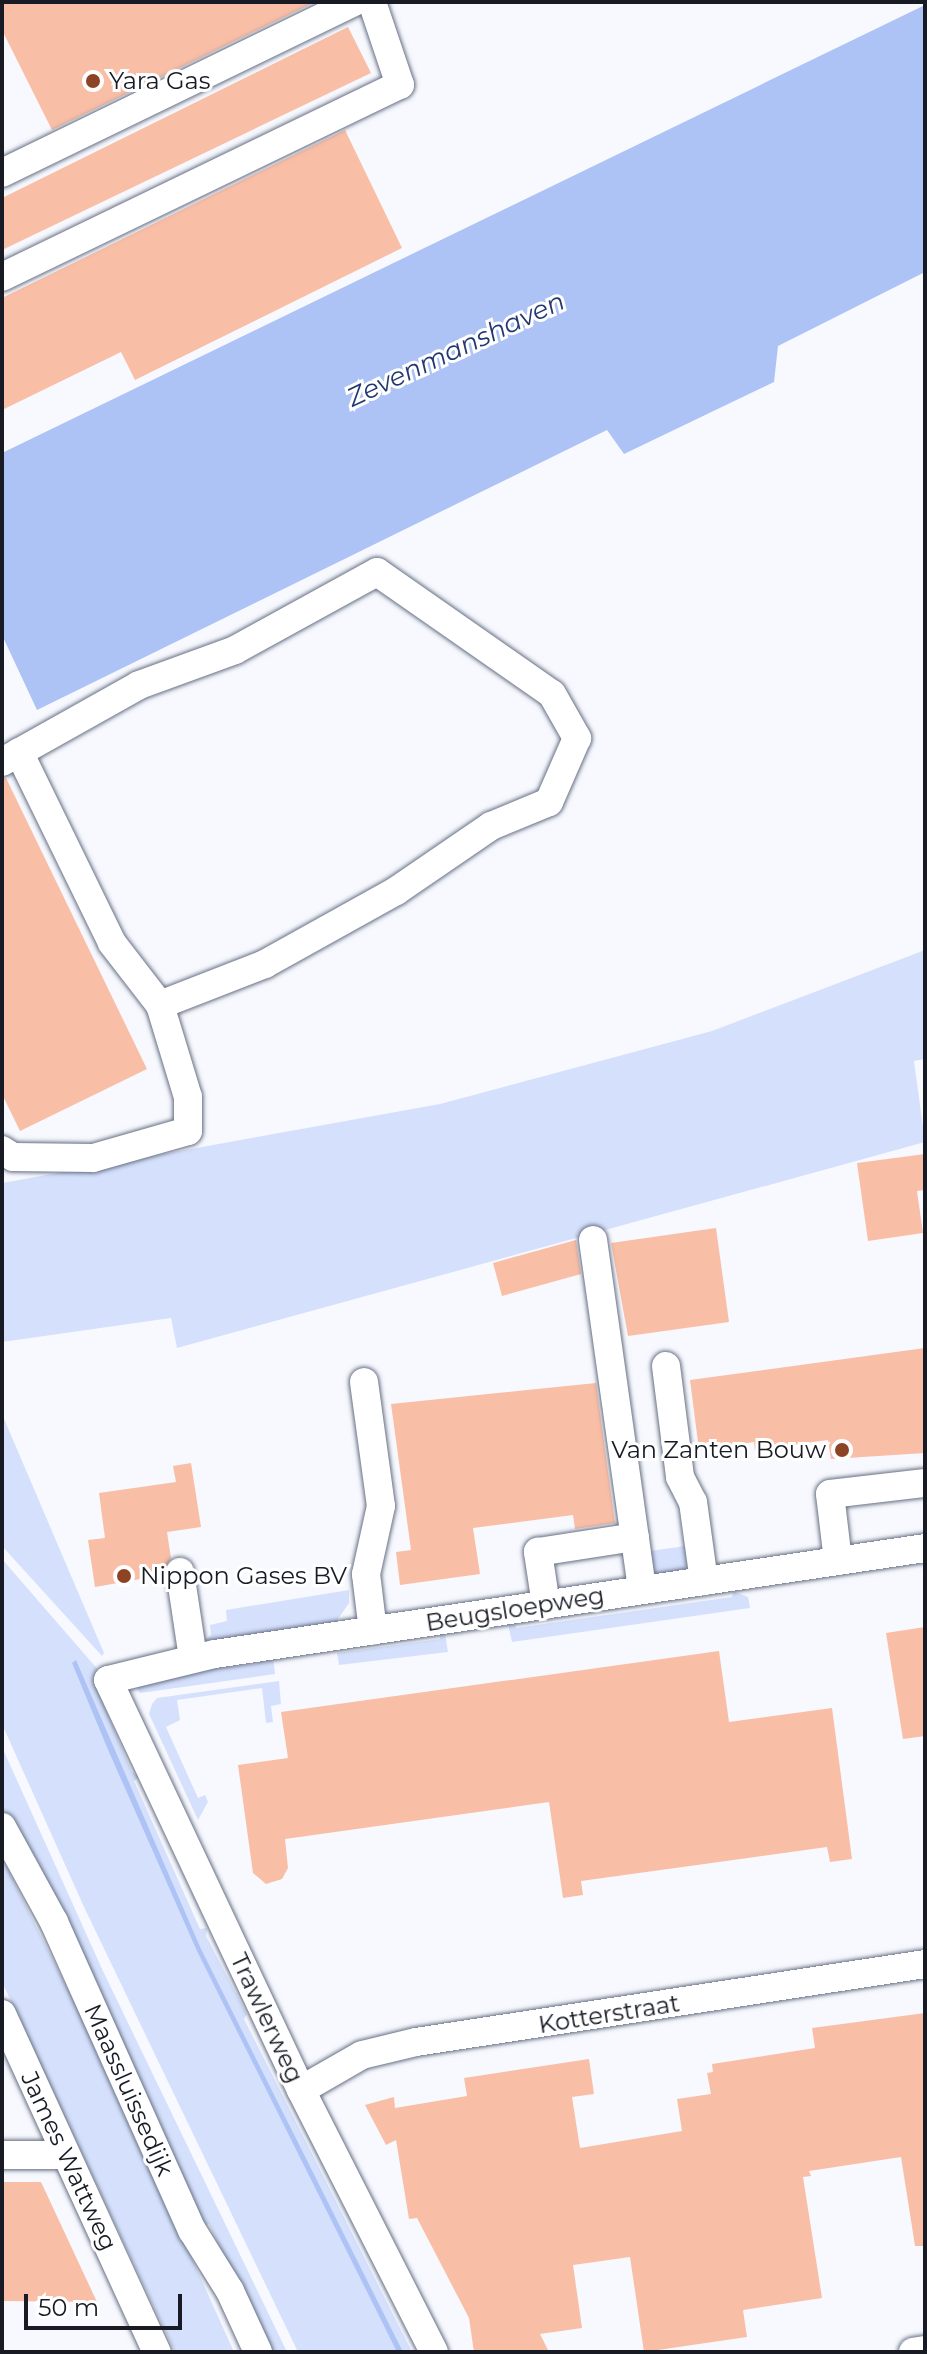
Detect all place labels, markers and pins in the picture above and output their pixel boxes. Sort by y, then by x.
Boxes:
place label: Yara Gas [109,67,210,95]
marker: Yara Gas [84,72,102,90]
place label: Van Zanten Bouw [611,1436,826,1464]
marker: Van Zanten Bouw [833,1441,851,1459]
place label: Nippon Gases BV [140,1562,347,1590]
marker: Nippon Gases BV [115,1567,133,1585]

